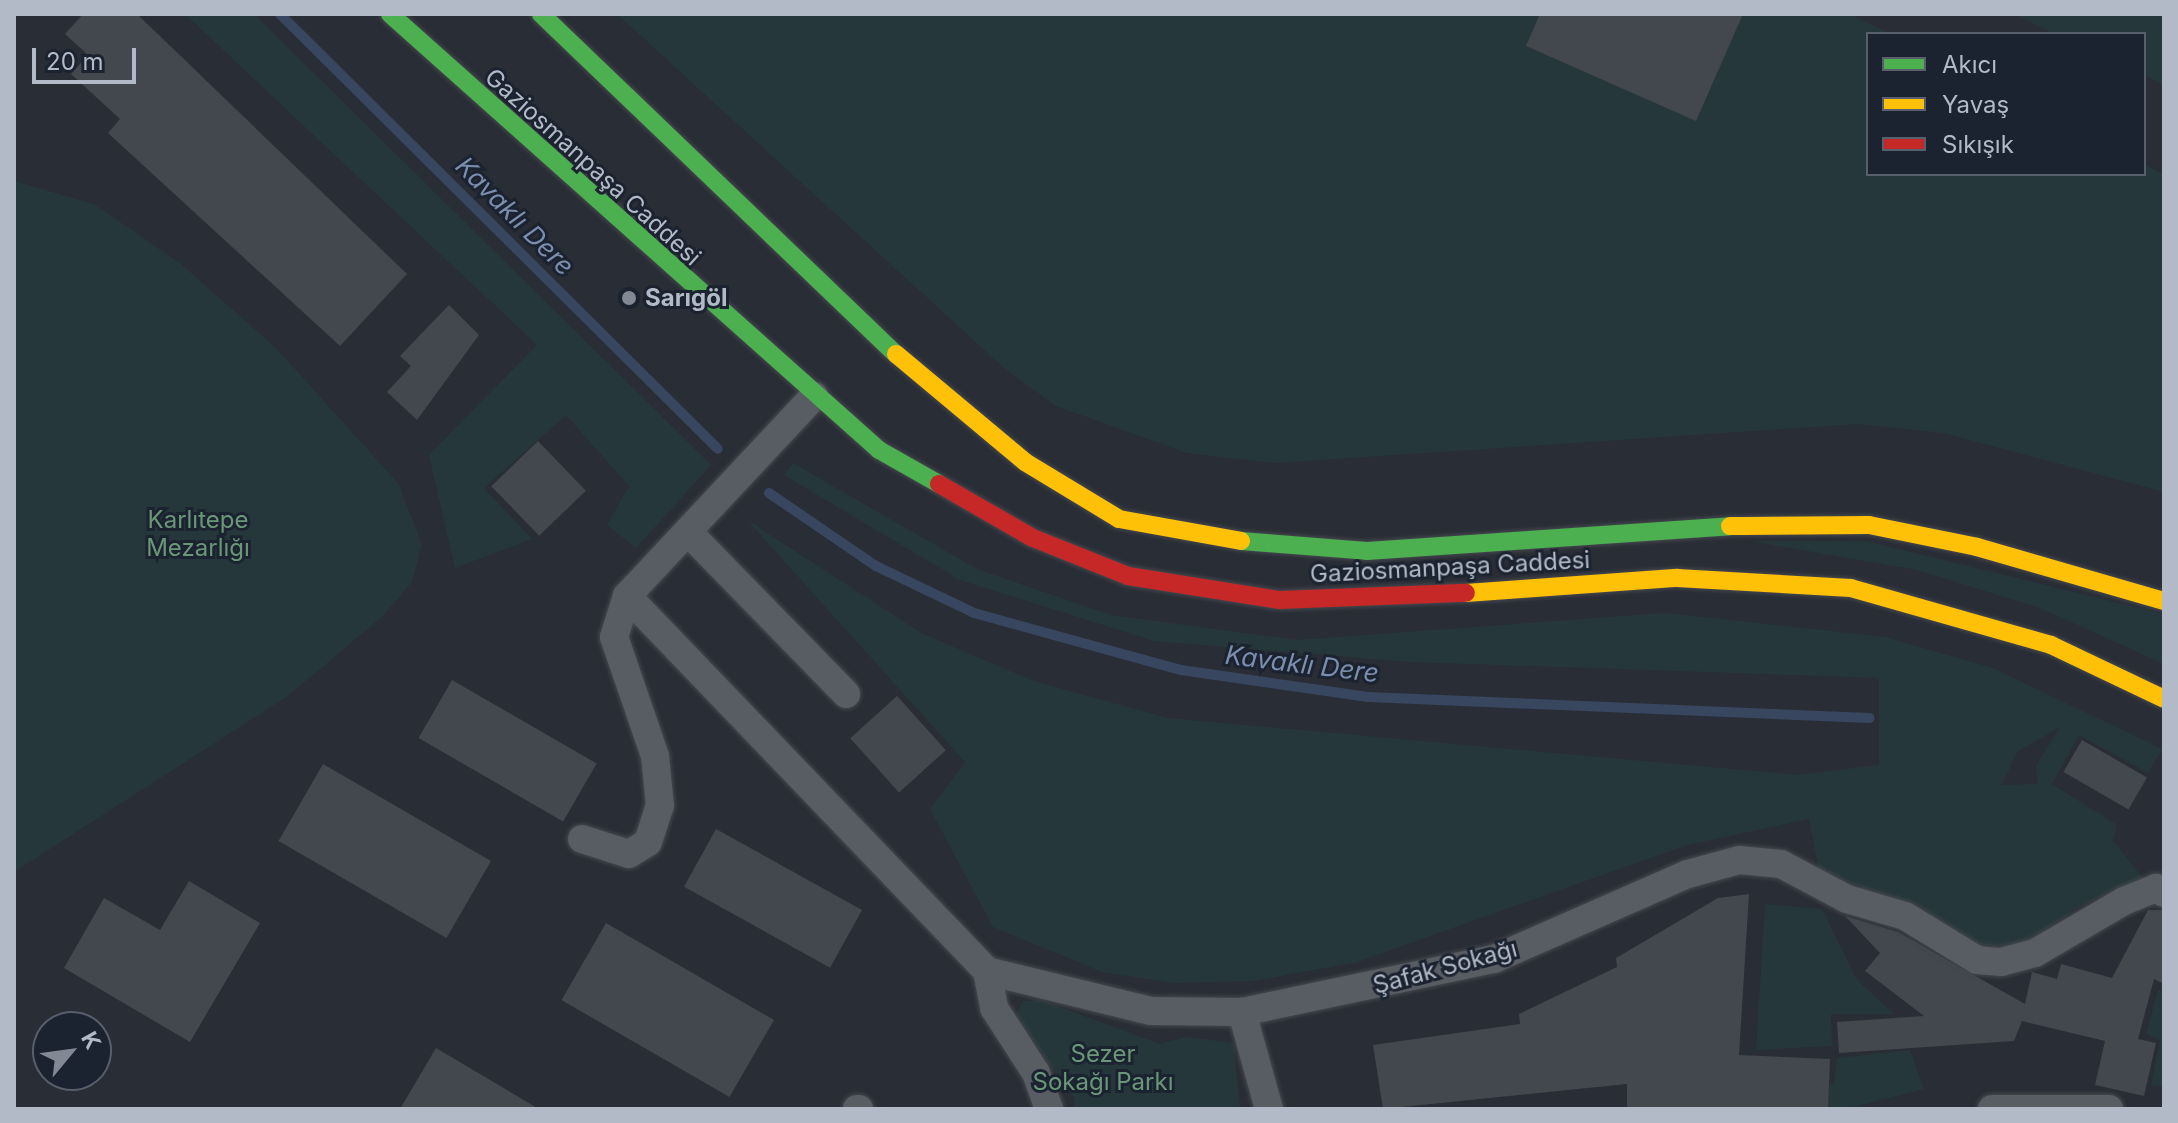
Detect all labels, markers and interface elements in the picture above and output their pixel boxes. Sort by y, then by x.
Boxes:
scale bar [36,32,140,82]
legend [1866,32,2146,176]
text: 20 m [46,47,104,76]
text: Akıcı [1942,50,1997,79]
street label: Gaziosmanpaşa Caddesi [479,63,707,271]
text: Yavaş [1942,90,2009,119]
text: Sıkışık [1942,130,2014,159]
water label: Kavaklı Dere [449,150,581,282]
place label: Sarıgöl [645,284,727,312]
marker: Sarıgöl [620,289,638,307]
park label: Karlıtepe Mezarlığı [146,506,250,562]
street label: Gaziosmanpaşa Caddesi [1309,545,1591,589]
water label: Kavaklı Dere [1224,639,1380,689]
street label: Şafak Sokağı [1370,934,1520,1000]
north arrow [32,1011,112,1091]
text: K [76,1027,106,1054]
park label: Sezer Sokağı Parkı [1033,1040,1173,1096]

